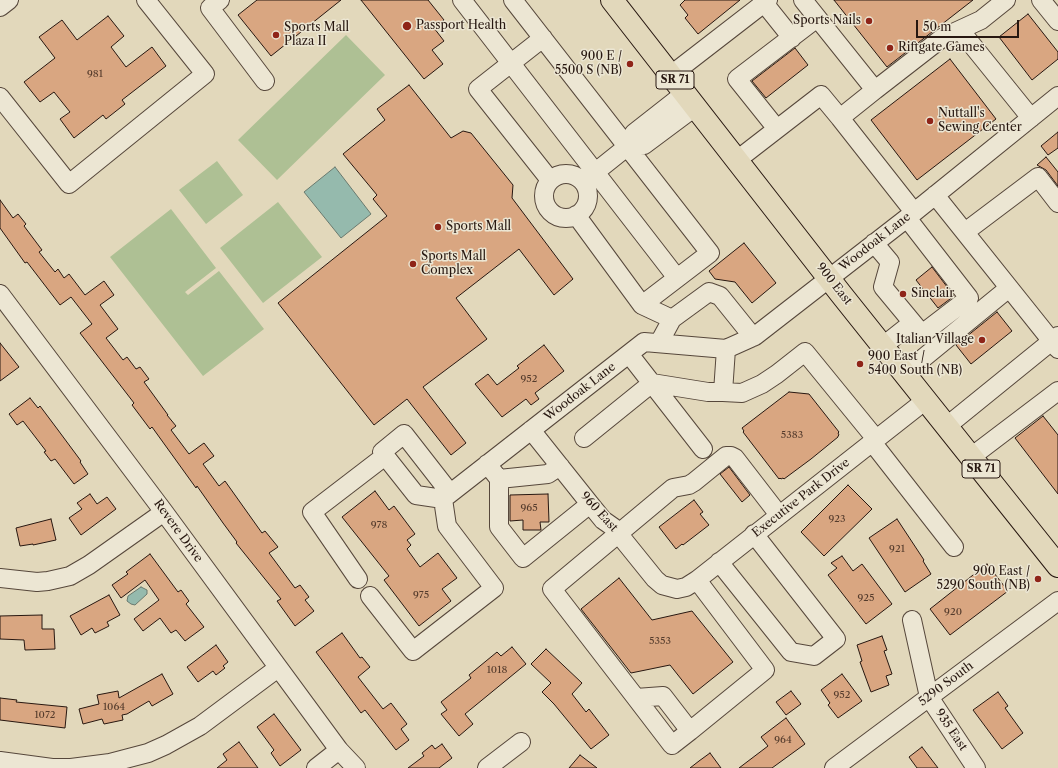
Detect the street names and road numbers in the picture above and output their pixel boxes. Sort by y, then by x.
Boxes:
road number: SR 71 [656,71,694,89]
street label: Woodoak Lane [837,210,913,274]
street label: 900 East [813,260,855,308]
street label: Woodoak Lane [542,360,618,424]
street label: Executive Park Drive [749,455,853,541]
road number: SR 71 [962,460,1000,478]
street label: 960 East [577,489,621,535]
street label: Revere Drive [150,497,206,565]
street label: 5290 South [916,659,976,709]
street label: 935 East [932,706,970,754]

